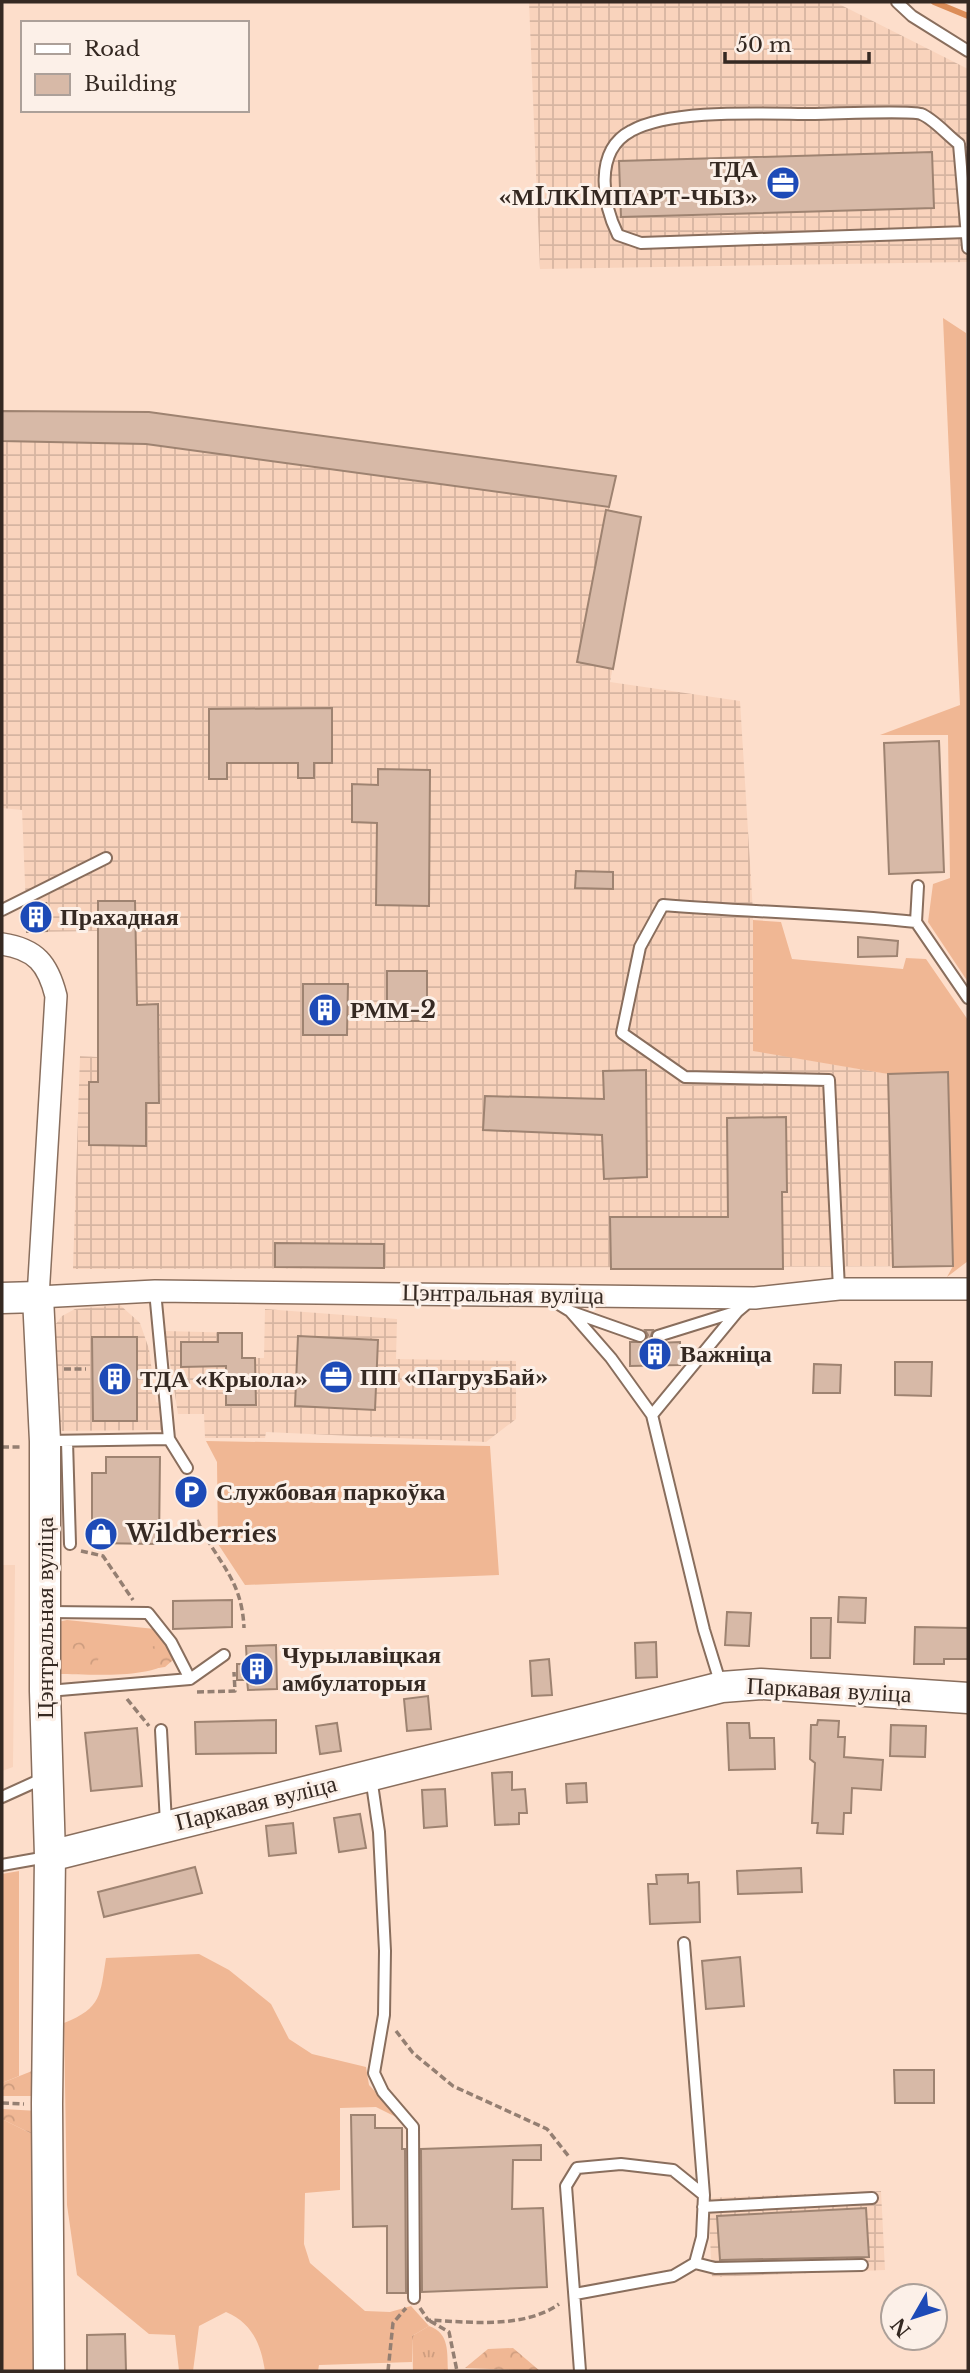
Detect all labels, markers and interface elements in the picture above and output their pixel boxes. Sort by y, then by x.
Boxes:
legend [21,21,248,112]
scale bar [725,21,869,65]
text: 50 m [736,32,792,58]
text: Road [84,36,140,62]
text: Building [84,71,177,97]
place label: ТДА «МIЛКIМПАРТ-ЧЫЗ» [498,154,759,211]
office icon: ТДА «МIЛКIМПАРТ-ЧЫЗ» [764,164,802,202]
building icon: Прахадная [17,898,55,936]
place label: Прахадная [60,902,179,931]
building icon: РММ-2 [306,991,344,1029]
place label: РММ-2 [350,995,436,1024]
street label: Цэнтральная вуліца [402,1277,605,1310]
building icon: Важніца [636,1335,674,1373]
place label: Важніца [680,1339,772,1368]
office icon: ПП «ПагрузБай» [317,1358,355,1396]
building icon: ТДА «Крыола» [96,1360,134,1398]
place label: ПП «ПагрузБай» [360,1362,548,1391]
place label: ТДА «Крыола» [140,1364,308,1393]
parking icon: Службовая паркоўка [172,1473,210,1511]
place label: Службовая паркоўка [216,1477,445,1506]
shop icon: Wildberries [82,1515,120,1553]
street label: Цэнтральная вуліца [30,1517,59,1719]
place label: Wildberries [125,1519,277,1548]
place label: Чурылавіцкая амбулаторыя [282,1640,441,1697]
building icon: Чурылавіцкая амбулаторыя [238,1650,276,1688]
street label: Паркавая вуліца [746,1671,913,1708]
street label: Паркавая вуліца [172,1768,340,1837]
north arrow [879,2282,949,2352]
text: N [887,2313,916,2342]

